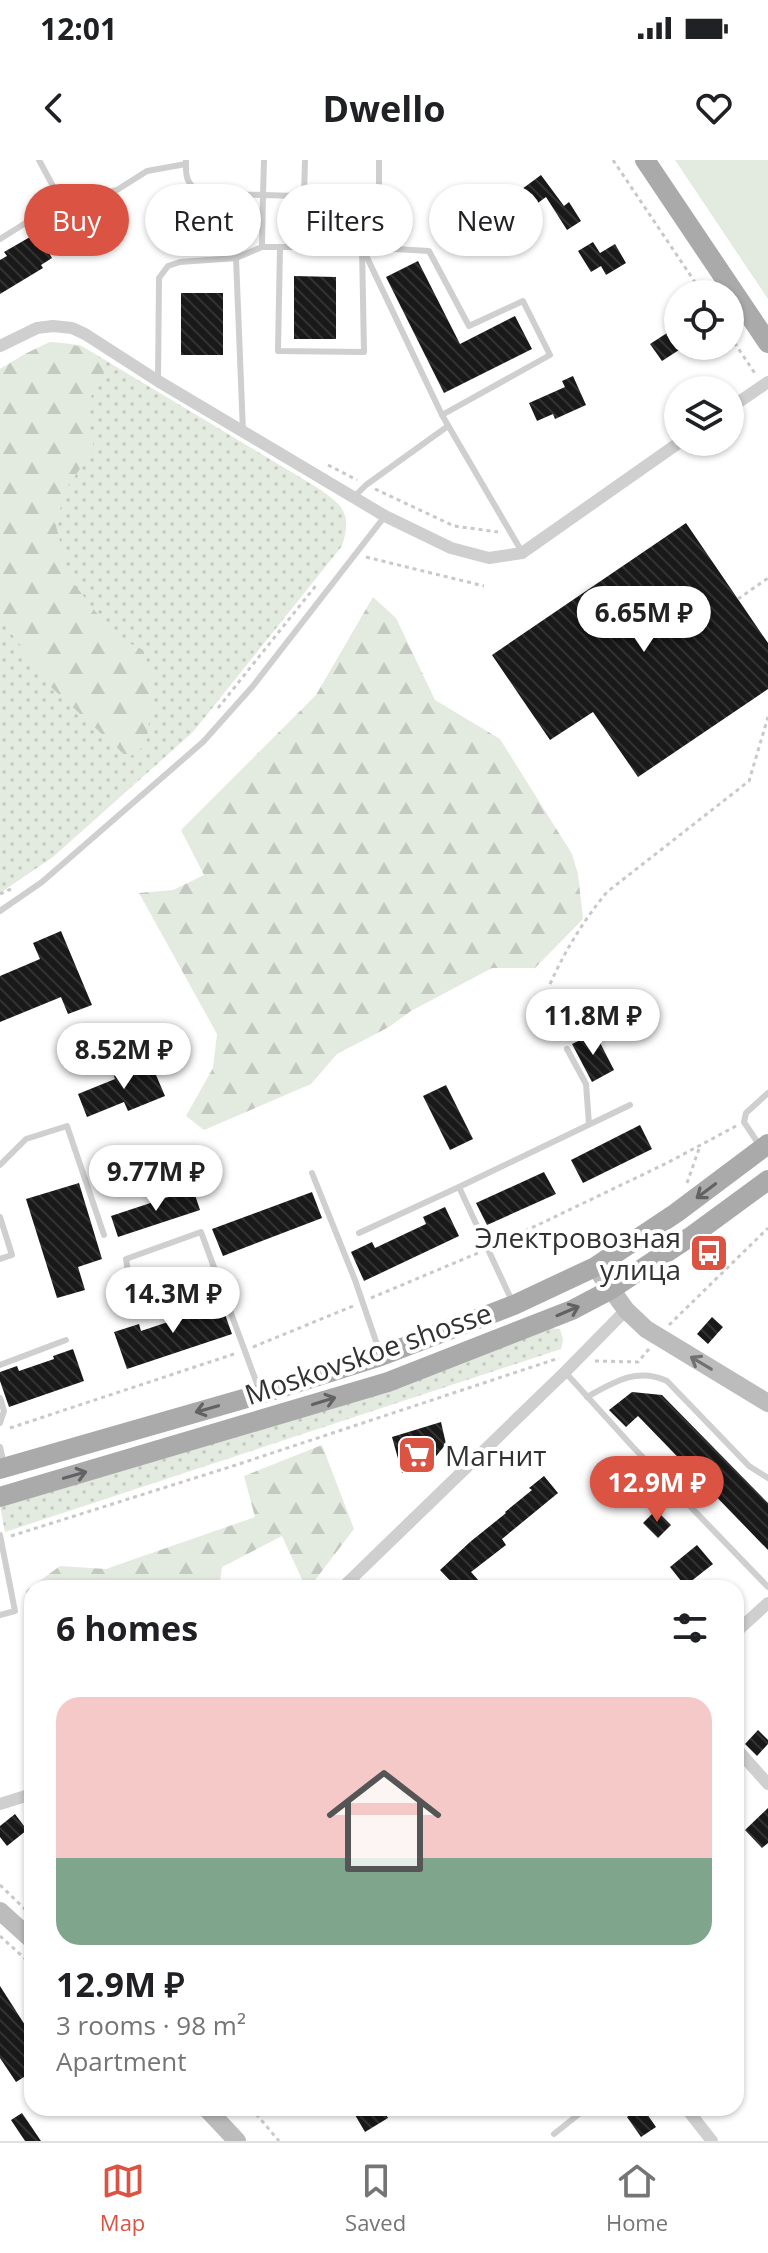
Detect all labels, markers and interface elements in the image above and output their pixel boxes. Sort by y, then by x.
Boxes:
text: 12:01 [40,8,117,49]
text: Dwello [323,84,446,133]
icon: back [32,86,76,130]
icon: heart [692,86,736,130]
chip: Buy [24,184,129,256]
chip: Rent [145,184,261,256]
chip: Filters [277,184,413,256]
chip: New [429,184,543,256]
map controls [664,280,744,456]
button: locate [664,280,744,360]
button: layers [664,376,744,456]
pin: 6.65M ₽ [570,586,718,654]
text: 6.65M ₽ [595,594,693,630]
pin: 11.8M ₽ [519,989,667,1057]
text: 11.8M ₽ [544,997,642,1033]
pin: 8.52M ₽ [50,1023,198,1091]
text: 8.52M ₽ [75,1031,173,1067]
pin: 9.77M ₽ [82,1145,230,1213]
text: 9.77M ₽ [107,1153,205,1189]
one-way arrow [696,1182,717,1199]
place label: Электровозная улица [475,1218,681,1288]
bus stop icon: Электровозная улица [688,1232,730,1274]
pin: 14.3M ₽ [99,1267,247,1335]
text: 14.3M ₽ [124,1275,222,1311]
street label: Moskovskoe shosse [240,1293,496,1413]
one-way arrow [555,1302,580,1317]
one-way arrow [690,1354,713,1370]
one-way arrow [311,1393,336,1407]
one-way arrow [195,1402,221,1417]
supermarket icon: Магнит [396,1434,438,1476]
place label: Магнит [445,1436,547,1474]
pin: 12.9M ₽ [583,1456,731,1524]
text: 12.9M ₽ [608,1464,706,1500]
one-way arrow [61,1467,87,1482]
text: 6 homes [56,1605,198,1651]
icon: filters [668,1606,712,1650]
icon: home [312,1749,456,1893]
text: 12.9M ₽ [56,1961,185,2007]
text: 3 rooms · 98 m² [56,2007,246,2043]
text: Apartment [56,2043,187,2079]
tab: Map [100,2159,145,2237]
tab: Saved [345,2159,406,2237]
tab: Home [606,2159,668,2237]

